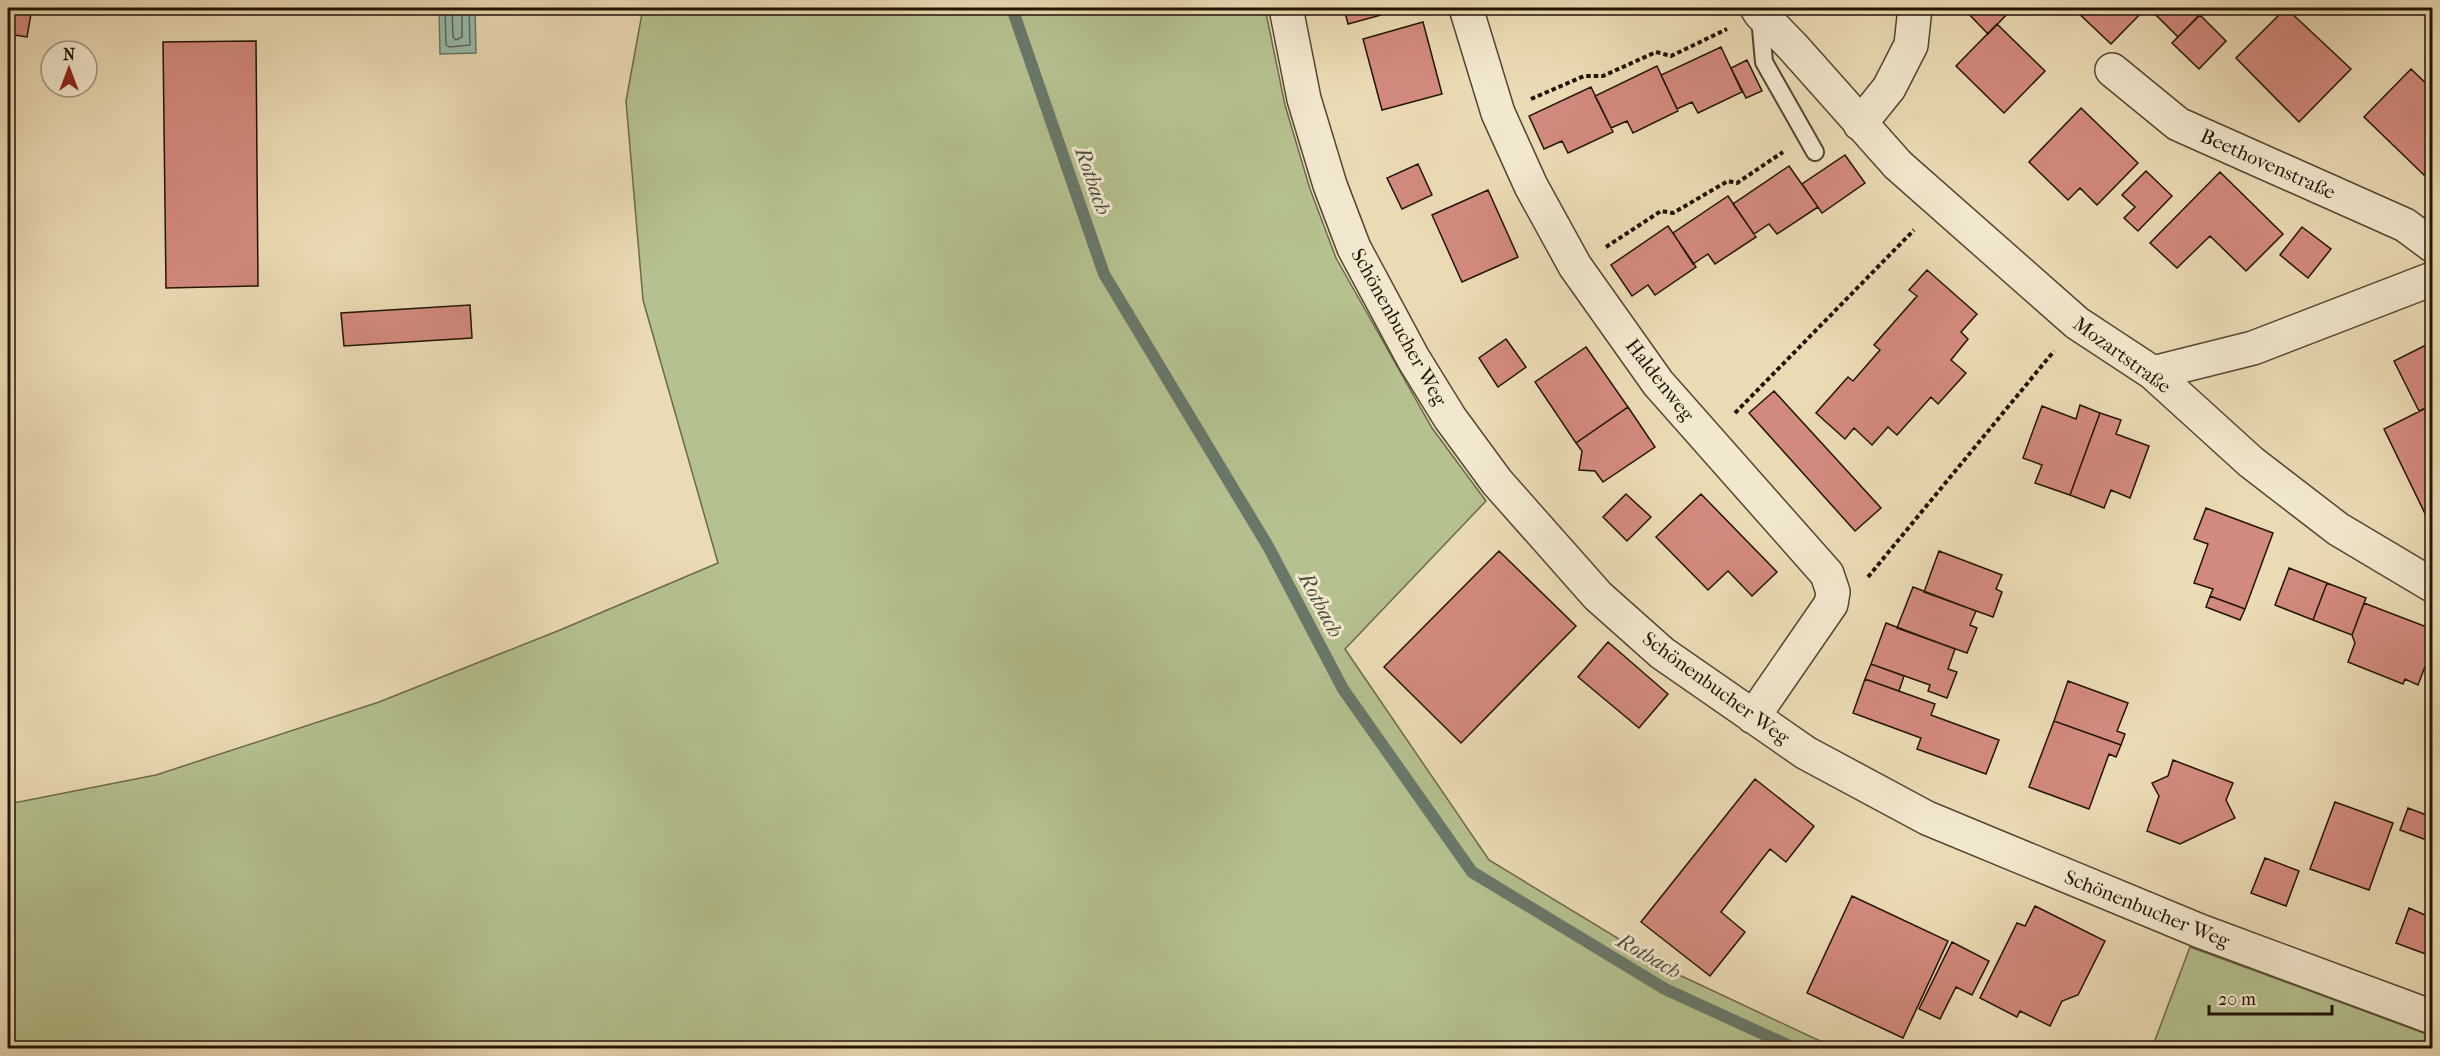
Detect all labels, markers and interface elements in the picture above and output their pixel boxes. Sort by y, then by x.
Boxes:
north arrow [39,39,99,99]
text: N [63,45,76,64]
street label: Beethovenstraße [2197,124,2339,204]
water label: Rotbach [1070,142,1116,218]
street label: Schönenbucher Weg [1346,244,1452,410]
street label: Mozartstraße [2069,312,2175,398]
street label: Haldenweg [1621,334,1699,426]
water label: Rotbach [1293,567,1348,642]
street label: Schönenbucher Weg [1638,627,1794,749]
street label: Schönenbucher Weg [2061,865,2233,953]
water label: Rotbach [1611,927,1685,984]
scale bar [2209,978,2332,1016]
text: 20 m [2218,989,2256,1010]

